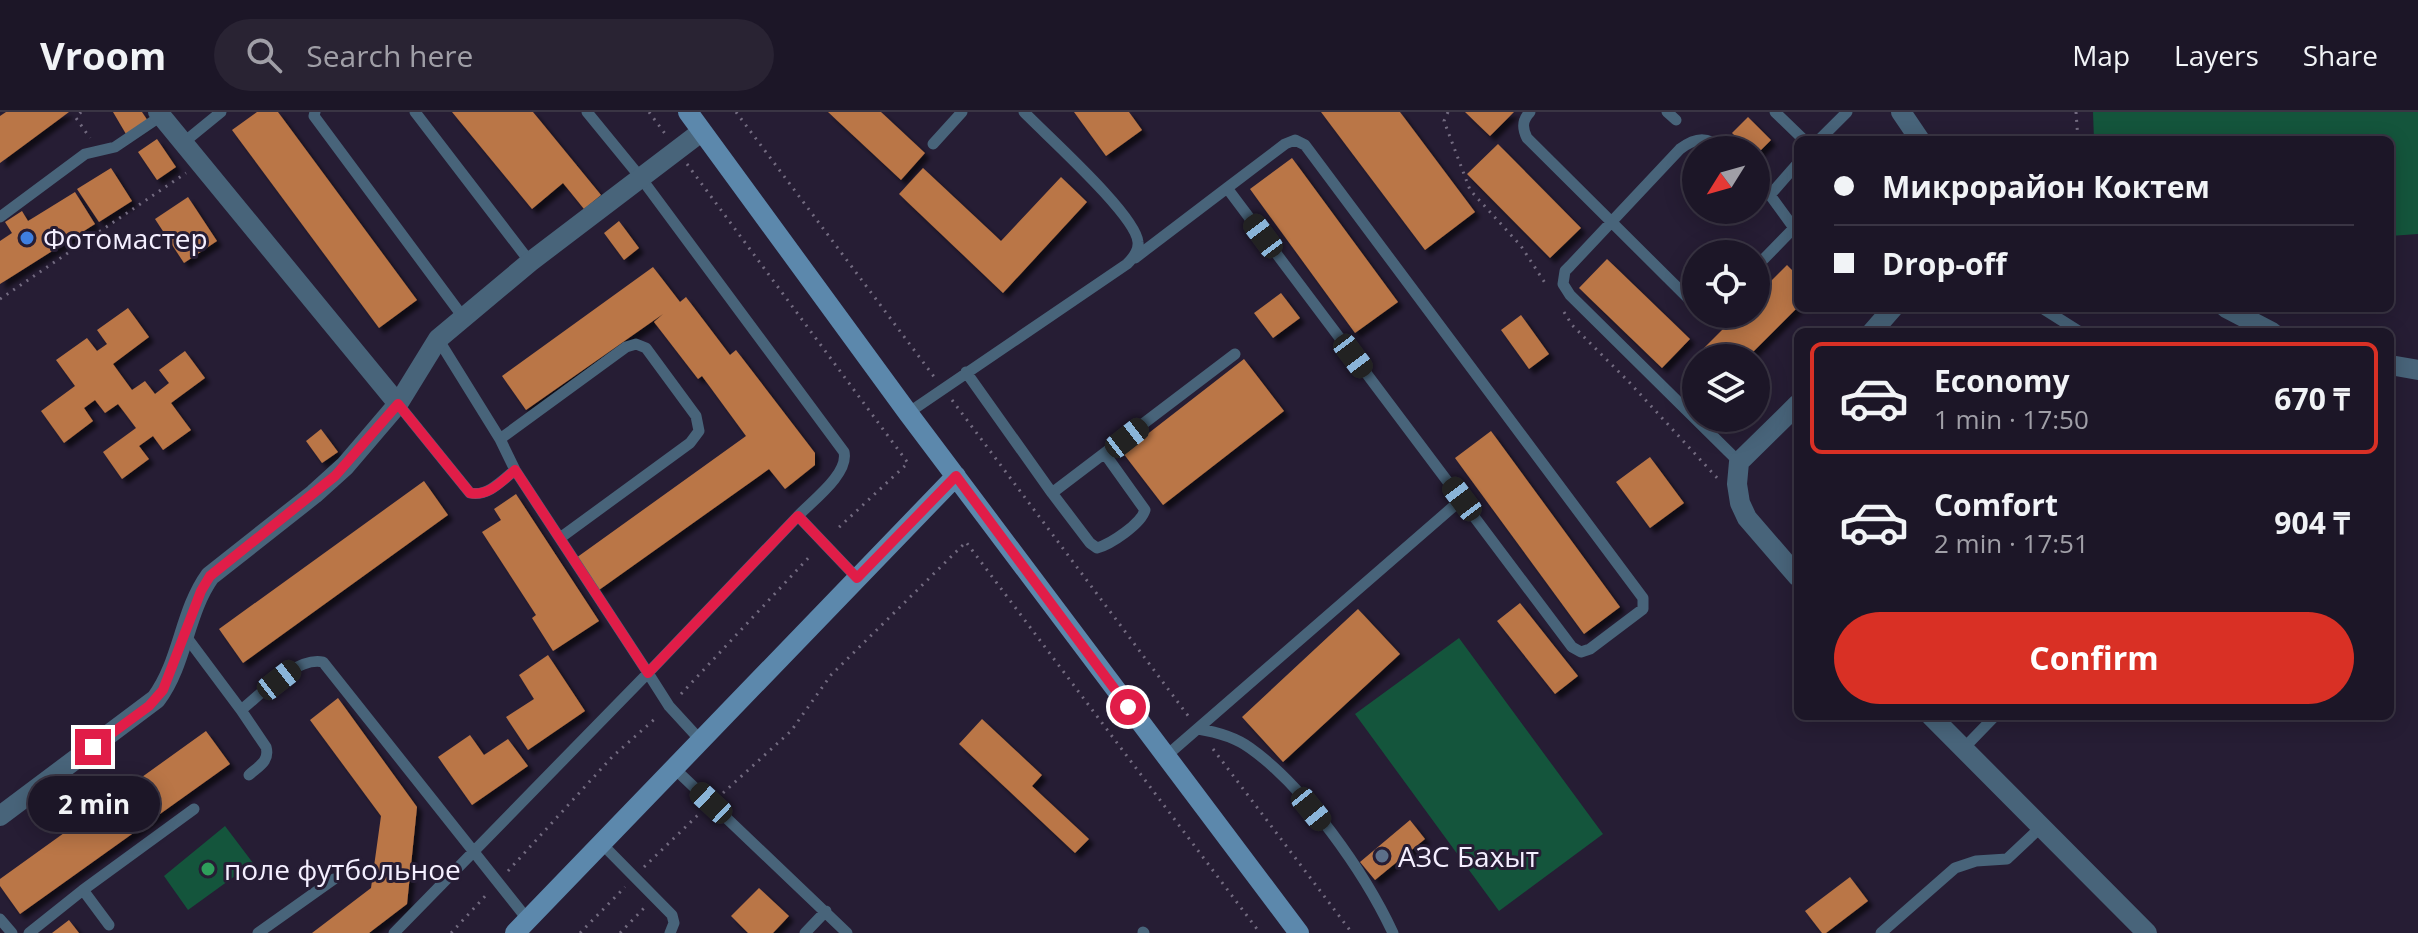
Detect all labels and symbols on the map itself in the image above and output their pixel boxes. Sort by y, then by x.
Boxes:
north arrow [1682,136,1770,224]
car [1239,210,1287,262]
place label: Фотомастер [43,219,208,257]
marker: Фотомастер [18,229,36,247]
car [1329,330,1377,382]
car [1101,414,1153,462]
car [1438,473,1486,525]
car [253,656,305,704]
route start [1110,689,1146,725]
route end [75,729,111,765]
callout: 2 min [27,775,159,831]
car [685,778,737,828]
car [1287,783,1335,835]
place label: АЗС Бахыт [1398,837,1539,875]
marker: АЗС Бахыт [1373,847,1391,865]
place label: поле футбольное [224,850,461,888]
marker: поле футбольное [199,860,217,878]

